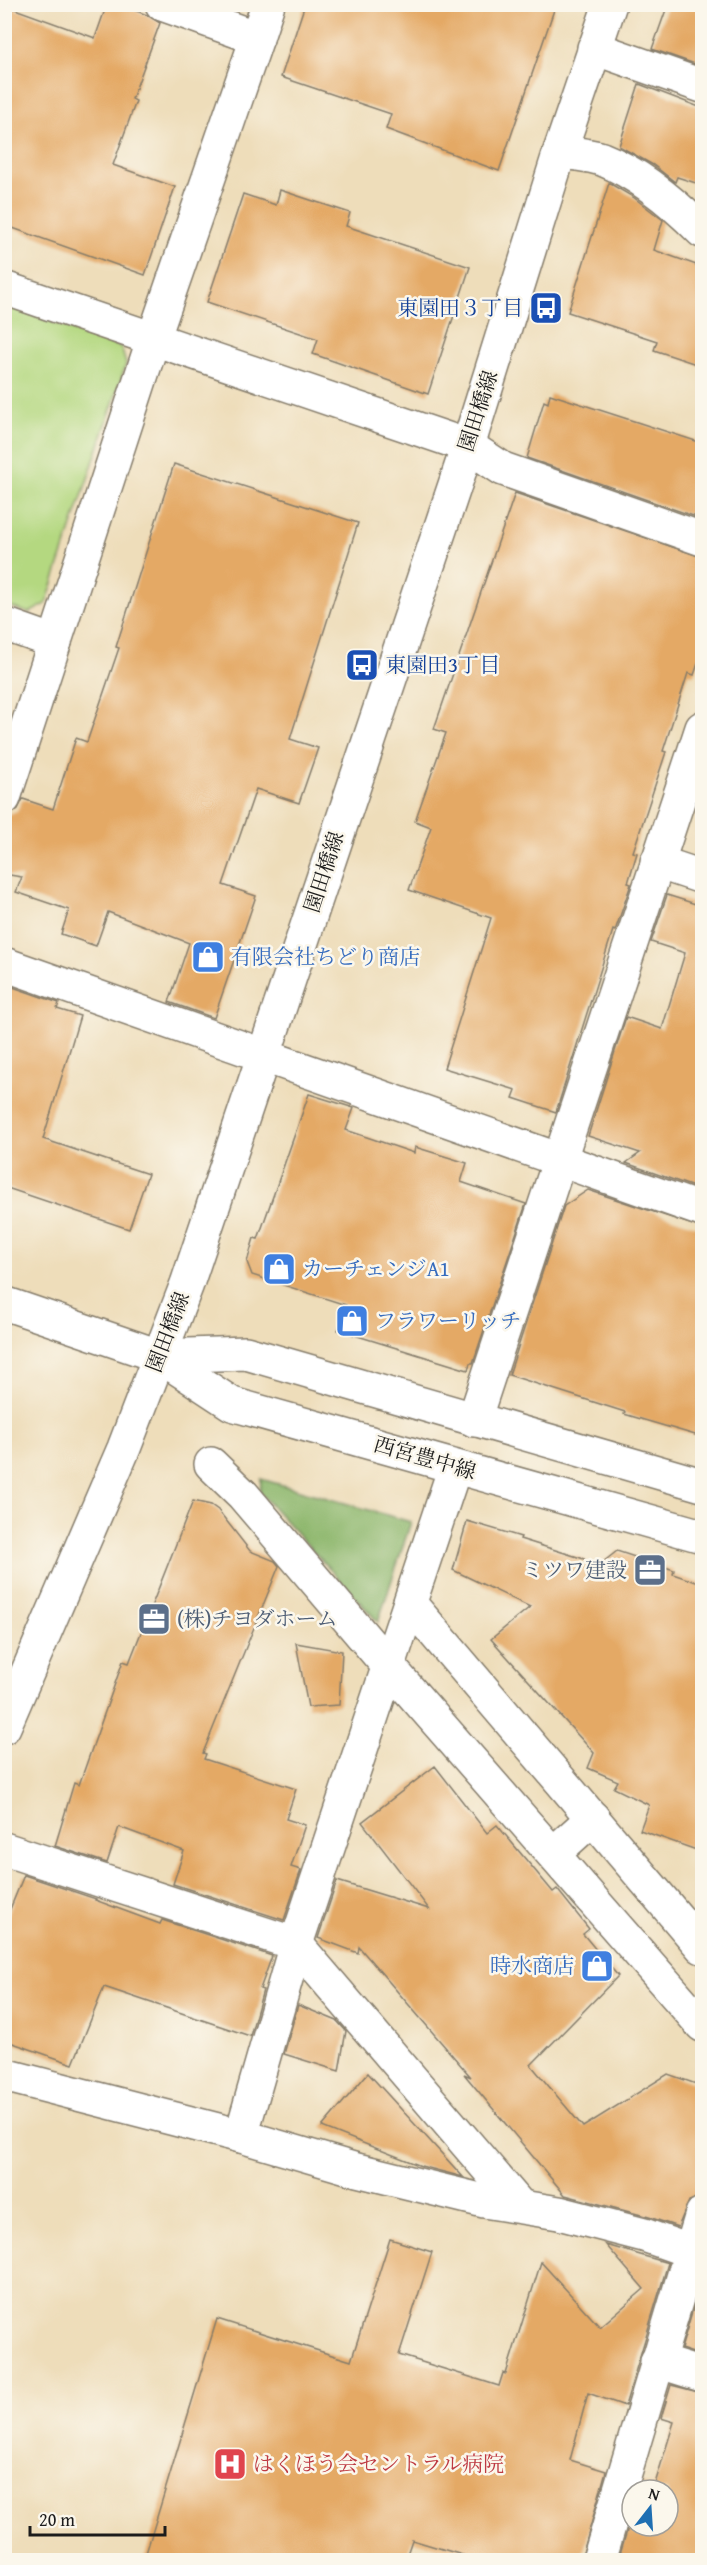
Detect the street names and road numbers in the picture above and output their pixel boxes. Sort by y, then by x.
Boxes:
street label: 園田橋線 [450,366,505,456]
street label: 園田橋線 [296,827,351,917]
street label: 園田橋線 [138,1287,197,1377]
street label: 西宮豊中線 [370,1428,480,1487]

